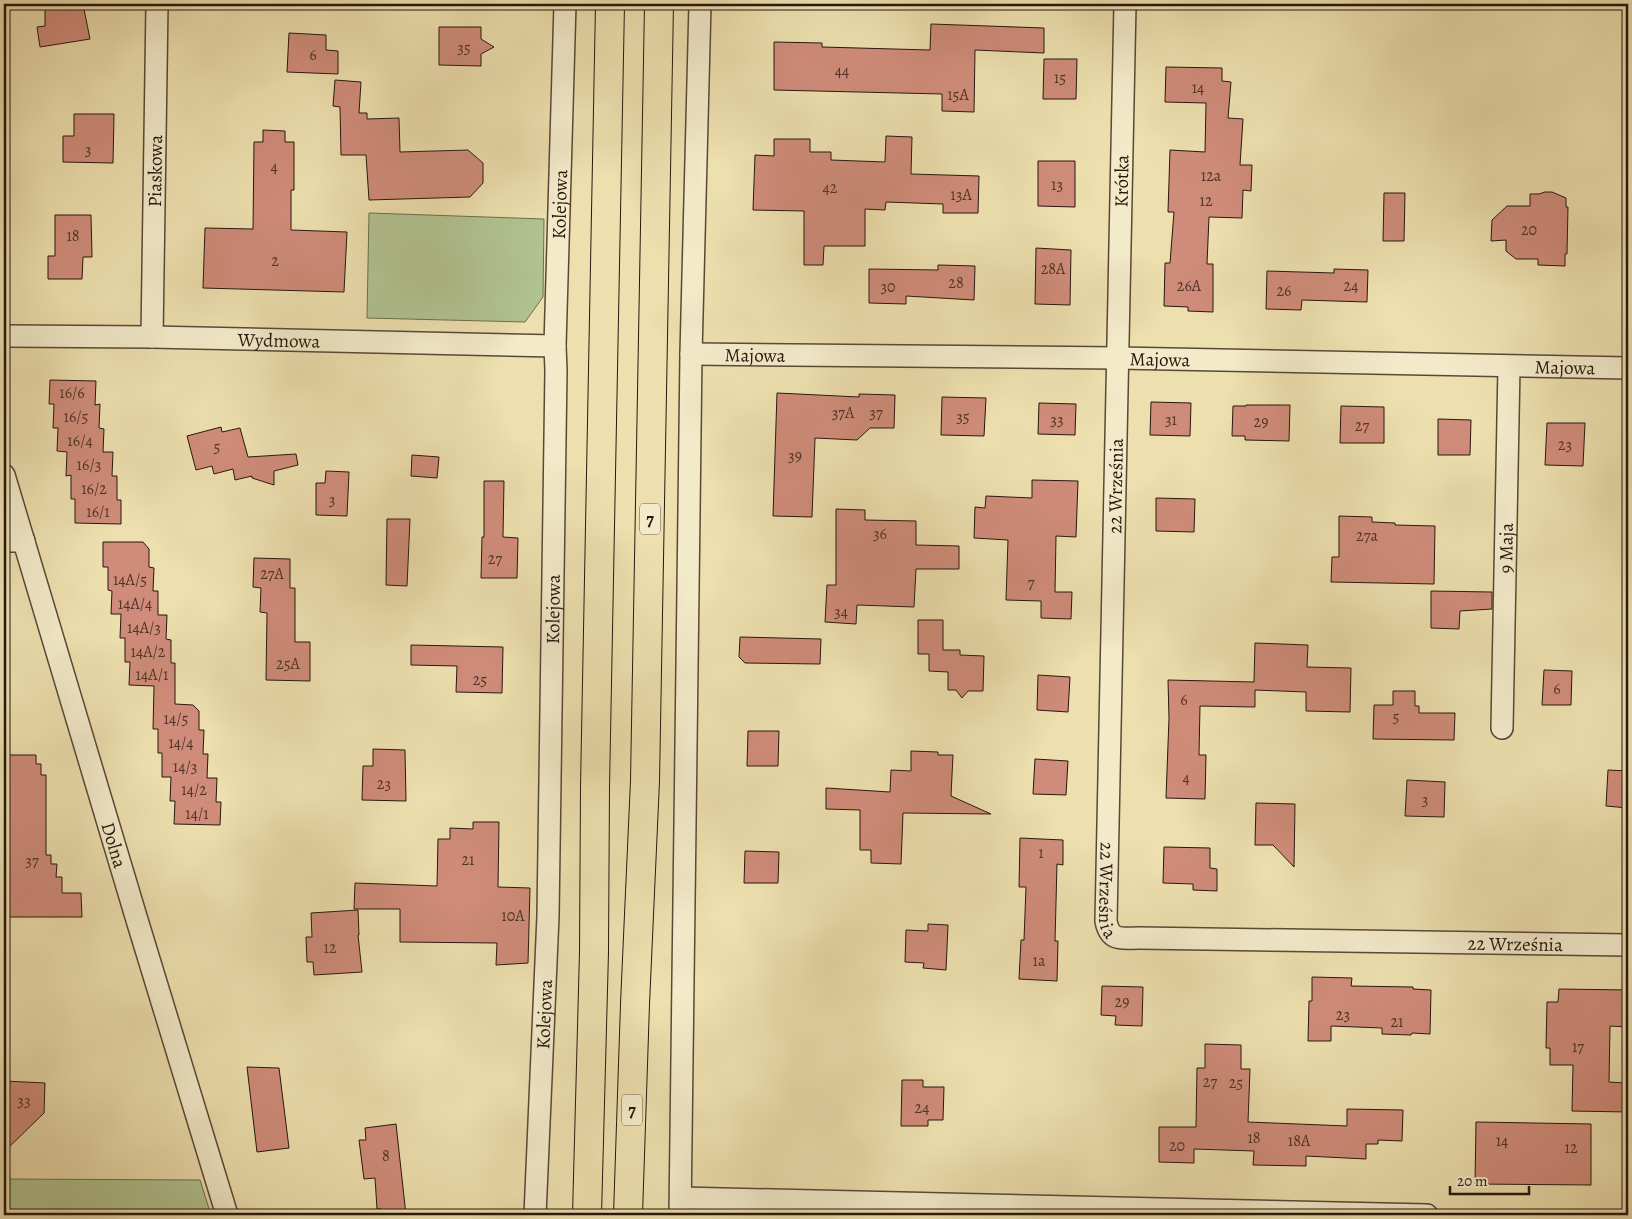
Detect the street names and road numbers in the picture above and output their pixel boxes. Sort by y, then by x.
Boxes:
street label: Piaskowa [142,135,169,207]
street label: Krótka [1109,154,1135,208]
street label: Kolejowa [546,169,574,240]
street label: Wydmowa [236,327,321,355]
street label: Majowa [725,342,786,369]
street label: Majowa [1129,346,1191,373]
street label: Majowa [1534,354,1596,381]
street label: 22 Września [1102,438,1130,534]
road number: 7 [640,504,660,534]
street label: 9 Maja [1493,522,1520,574]
street label: Kolejowa [540,574,567,644]
street label: Dolna [94,819,133,871]
street label: 22 Września [1092,842,1123,944]
street label: 22 Września [1467,931,1563,958]
street label: Kolejowa [530,979,559,1050]
road number: 7 [622,1094,642,1126]

